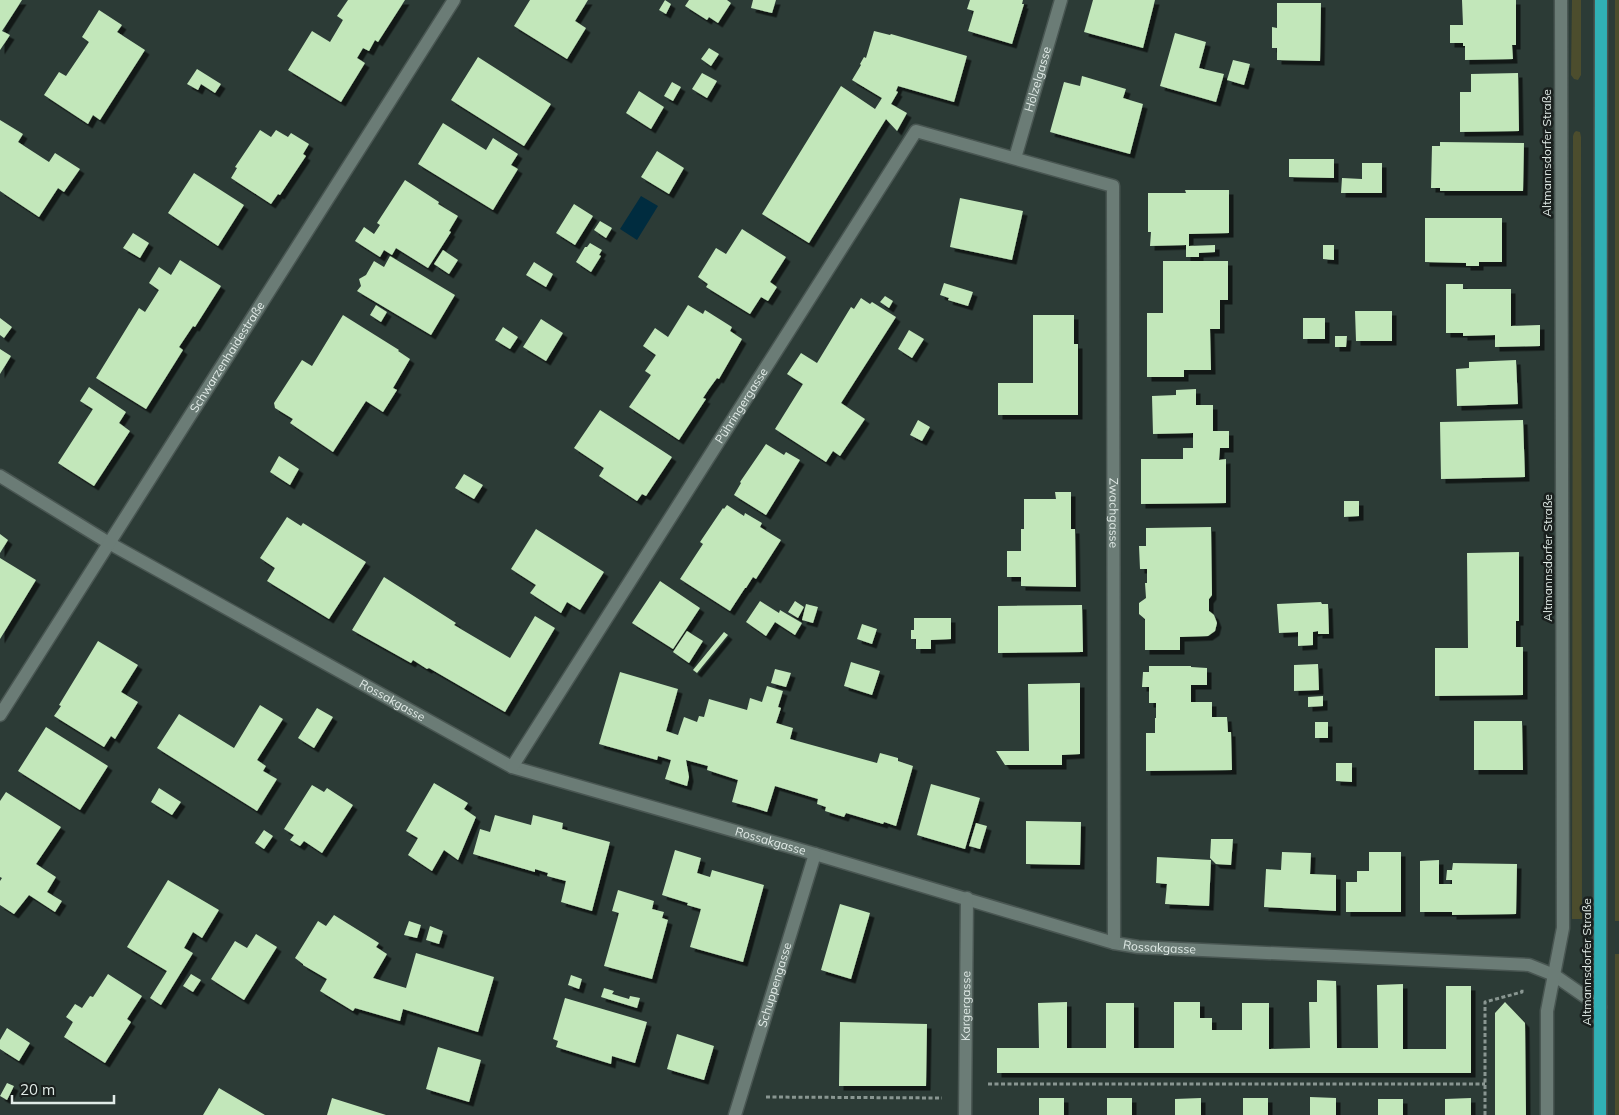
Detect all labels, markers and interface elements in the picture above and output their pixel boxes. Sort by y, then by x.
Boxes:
street label: Hölzelgasse [1021,45,1054,114]
street label: Altmannsdorfer Straße [1539,89,1554,217]
street label: Schwarzenhaidestraße [186,298,268,415]
street label: Pühringergasse [711,365,771,446]
street label: Zwachgasse [1106,478,1121,548]
street label: Altmannsdorfer Straße [1540,494,1555,622]
street label: Rossakgasse [357,676,428,724]
street label: Rossakgasse [733,823,808,858]
street label: Altmannsdorfer Straße [1579,898,1594,1026]
street label: Rossakgasse [1122,937,1196,957]
street label: Schuppengasse [754,940,794,1029]
street label: Kargergasse [958,971,973,1041]
scale bar [12,1072,115,1104]
text: 20 m [20,1080,55,1099]

